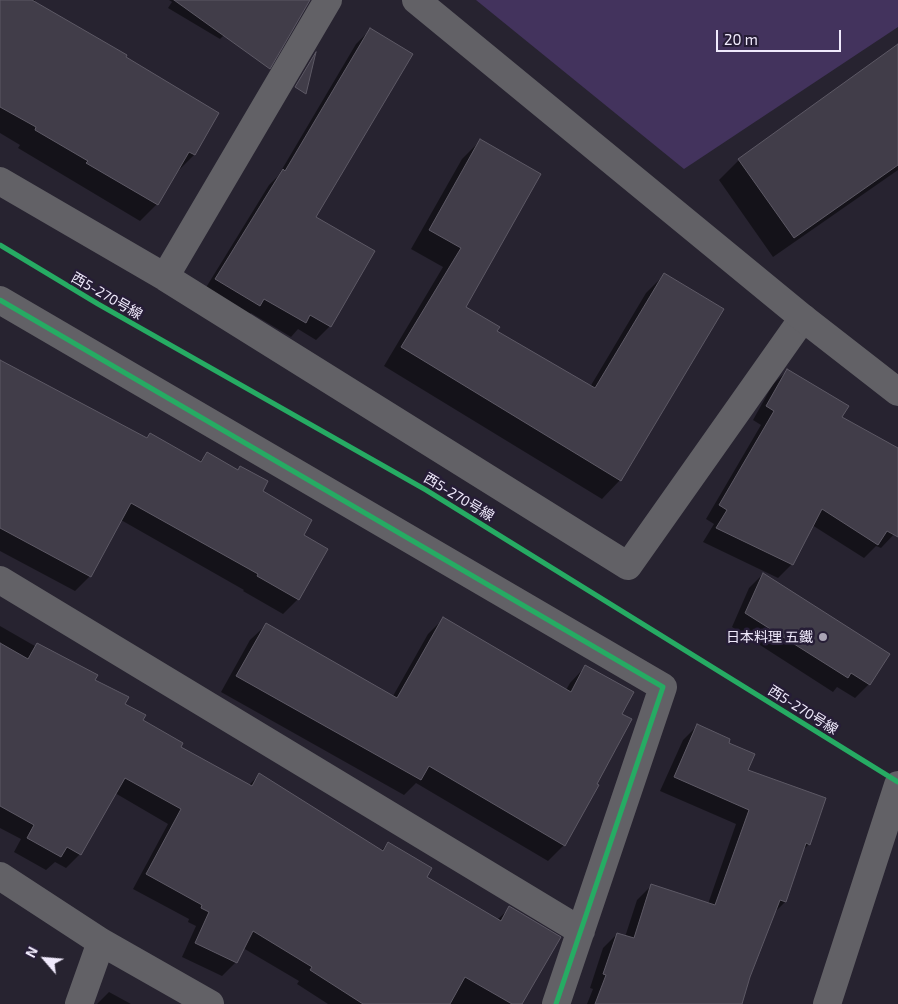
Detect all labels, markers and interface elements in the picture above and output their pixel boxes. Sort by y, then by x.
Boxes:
scale bar [718,20,843,52]
text: 20 m [724,30,758,48]
street label: 西5-270号線 [68,269,146,323]
street label: 西5-270号線 [421,469,497,525]
place label: 日本料理 五鐵 [726,629,813,645]
marker: 日本料理 五鐵 [817,631,829,643]
street label: 西5-270号線 [765,682,841,738]
north arrow [20,934,70,984]
text: N [21,944,41,960]

